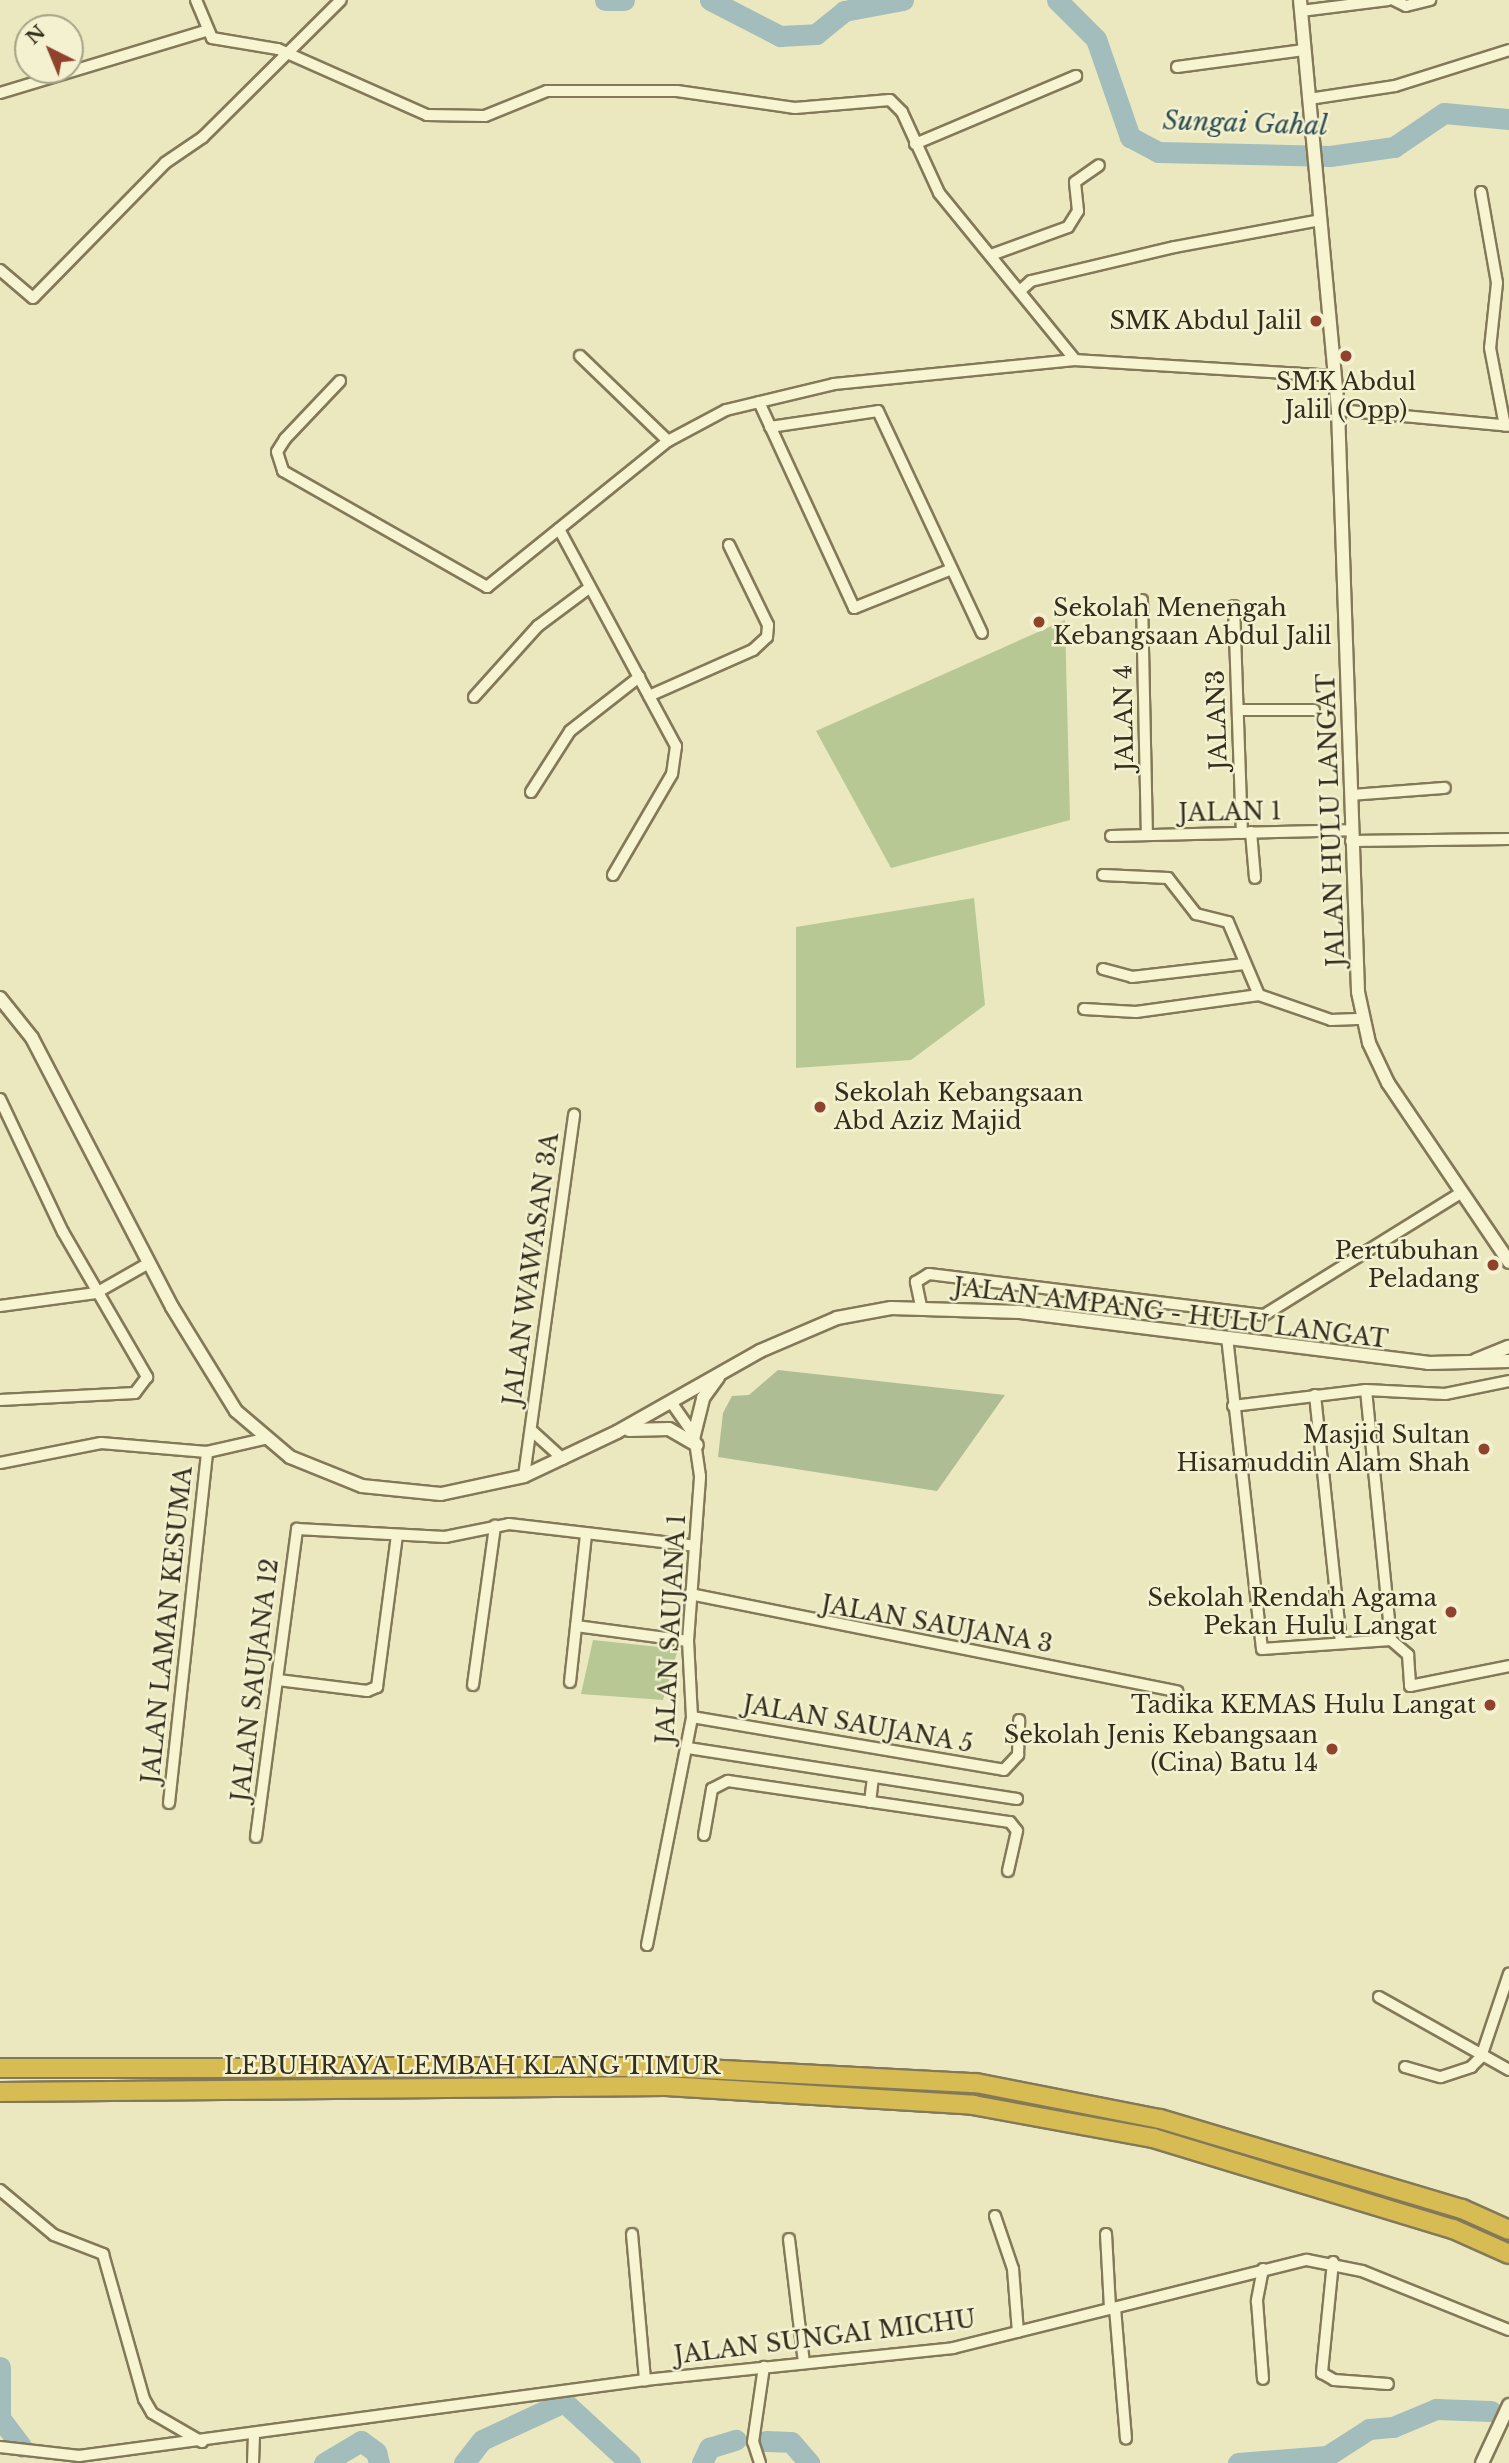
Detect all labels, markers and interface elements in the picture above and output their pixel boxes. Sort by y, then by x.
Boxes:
north arrow [14,14,84,84]
text: N [21,20,50,49]
water label: Sungai Gahal [1162,106,1328,142]
place label: SMK Abdul Jalil [1108,307,1302,335]
marker: SMK Abdul Jalil [1308,313,1324,329]
marker: SMK Abdul Jalil (Opp) [1338,348,1354,364]
place label: SMK Abdul Jalil (Opp) [1275,368,1417,424]
place label: Sekolah Menengah Kebangsaan Abdul Jalil [1053,594,1333,650]
marker: Sekolah Menengah Kebangsaan Abdul Jalil [1031,614,1047,630]
street label: JALAN 4 [1109,665,1139,771]
street label: JALAN3 [1201,669,1233,771]
street label: JALAN HULU LANGAT [1311,673,1351,967]
street label: JALAN 1 [1178,797,1282,827]
place label: Sekolah Kebangsaan Abd Aziz Majid [834,1079,1083,1135]
marker: Sekolah Kebangsaan Abd Aziz Majid [812,1099,828,1115]
street label: JALAN WAWASAN 3A [498,1130,564,1408]
place label: Pertubuhan Peladang [1335,1237,1479,1293]
marker: Pertubuhan Peladang [1485,1257,1501,1273]
street label: JALAN AMPANG - HULU LANGAT [951,1272,1391,1354]
place label: Masjid Sultan Hisamuddin Alam Shah [1176,1421,1470,1477]
marker: Masjid Sultan Hisamuddin Alam Shah [1476,1441,1492,1457]
street label: JALAN LAMAN KESUMA [136,1465,198,1785]
street label: JALAN SAUJANA 1 [651,1513,691,1745]
street label: JALAN SAUJANA 12 [226,1556,284,1804]
place label: Sekolah Rendah Agama Pekan Hulu Langat [1146,1584,1437,1640]
street label: JALAN SAUJANA 3 [819,1589,1055,1659]
marker: Sekolah Rendah Agama Pekan Hulu Langat [1443,1604,1459,1620]
street label: JALAN SAUJANA 5 [740,1690,976,1758]
place label: Tadika KEMAS Hulu Langat [1131,1691,1476,1719]
marker: Tadika KEMAS Hulu Langat [1482,1697,1498,1713]
place label: Sekolah Jenis Kebangsaan (Cina) Batu 14 [1004,1721,1318,1777]
marker: Sekolah Jenis Kebangsaan (Cina) Batu 14 [1324,1741,1340,1757]
street label: LEBUHRAYA LEMBAH KLANG TIMUR [223,2052,721,2080]
street label: JALAN SUNGAI MICHU [673,2304,977,2370]

